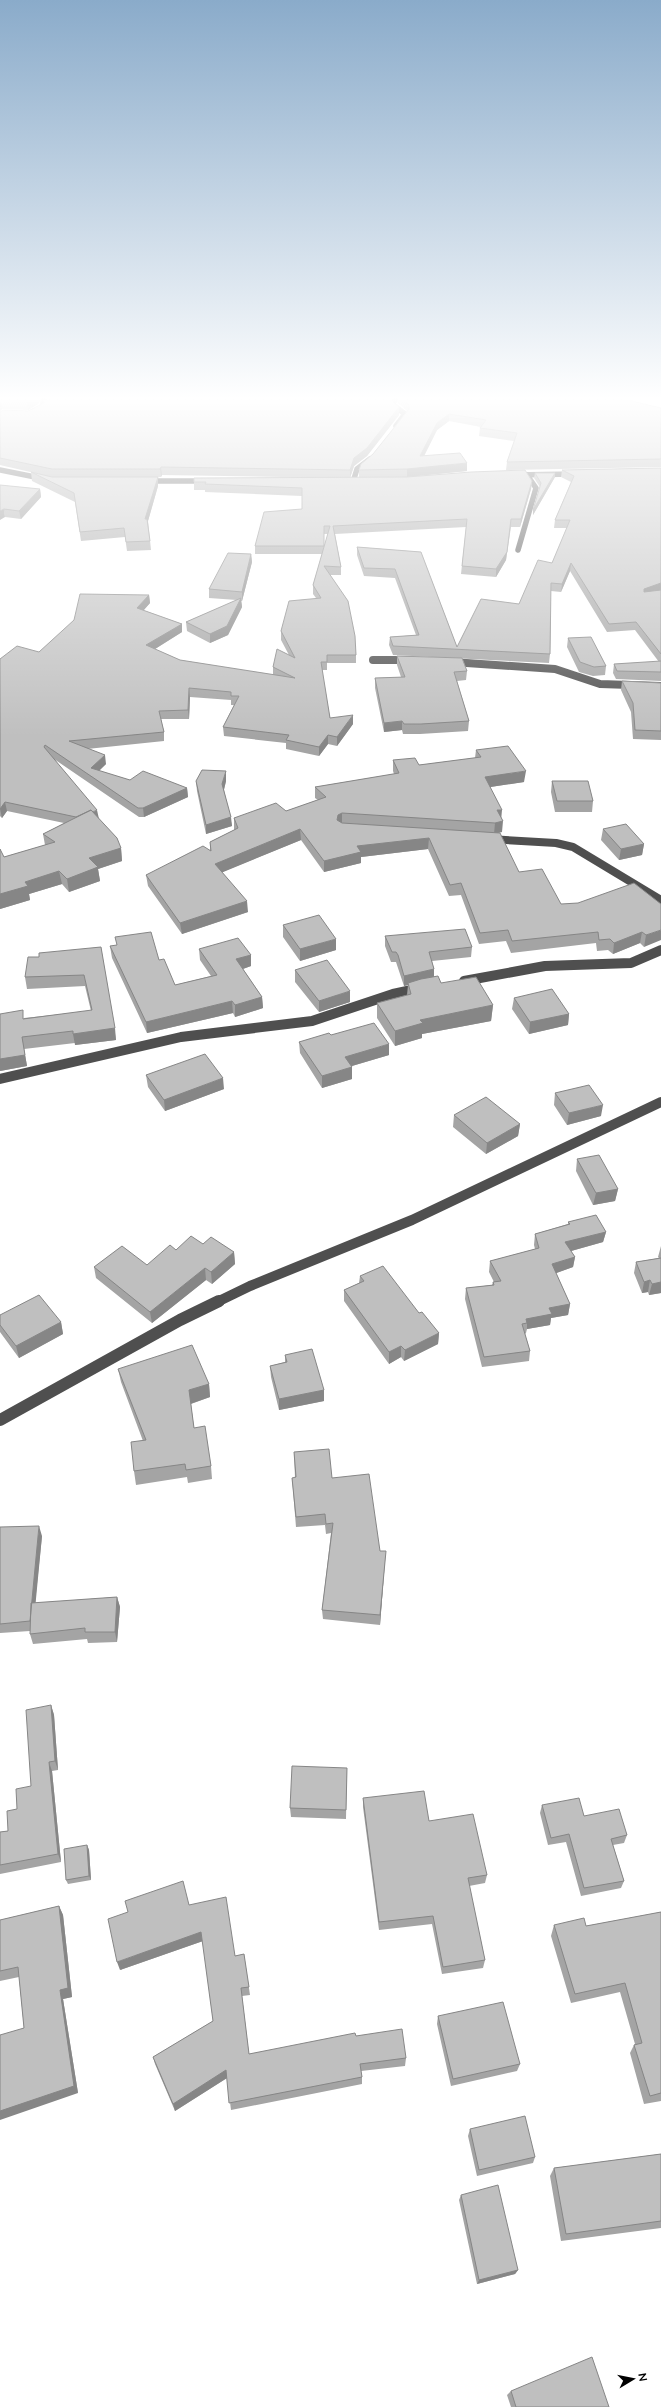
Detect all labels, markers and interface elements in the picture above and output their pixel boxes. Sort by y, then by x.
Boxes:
north arrow [613,2359,653,2399]
text: N [635,2372,650,2383]

